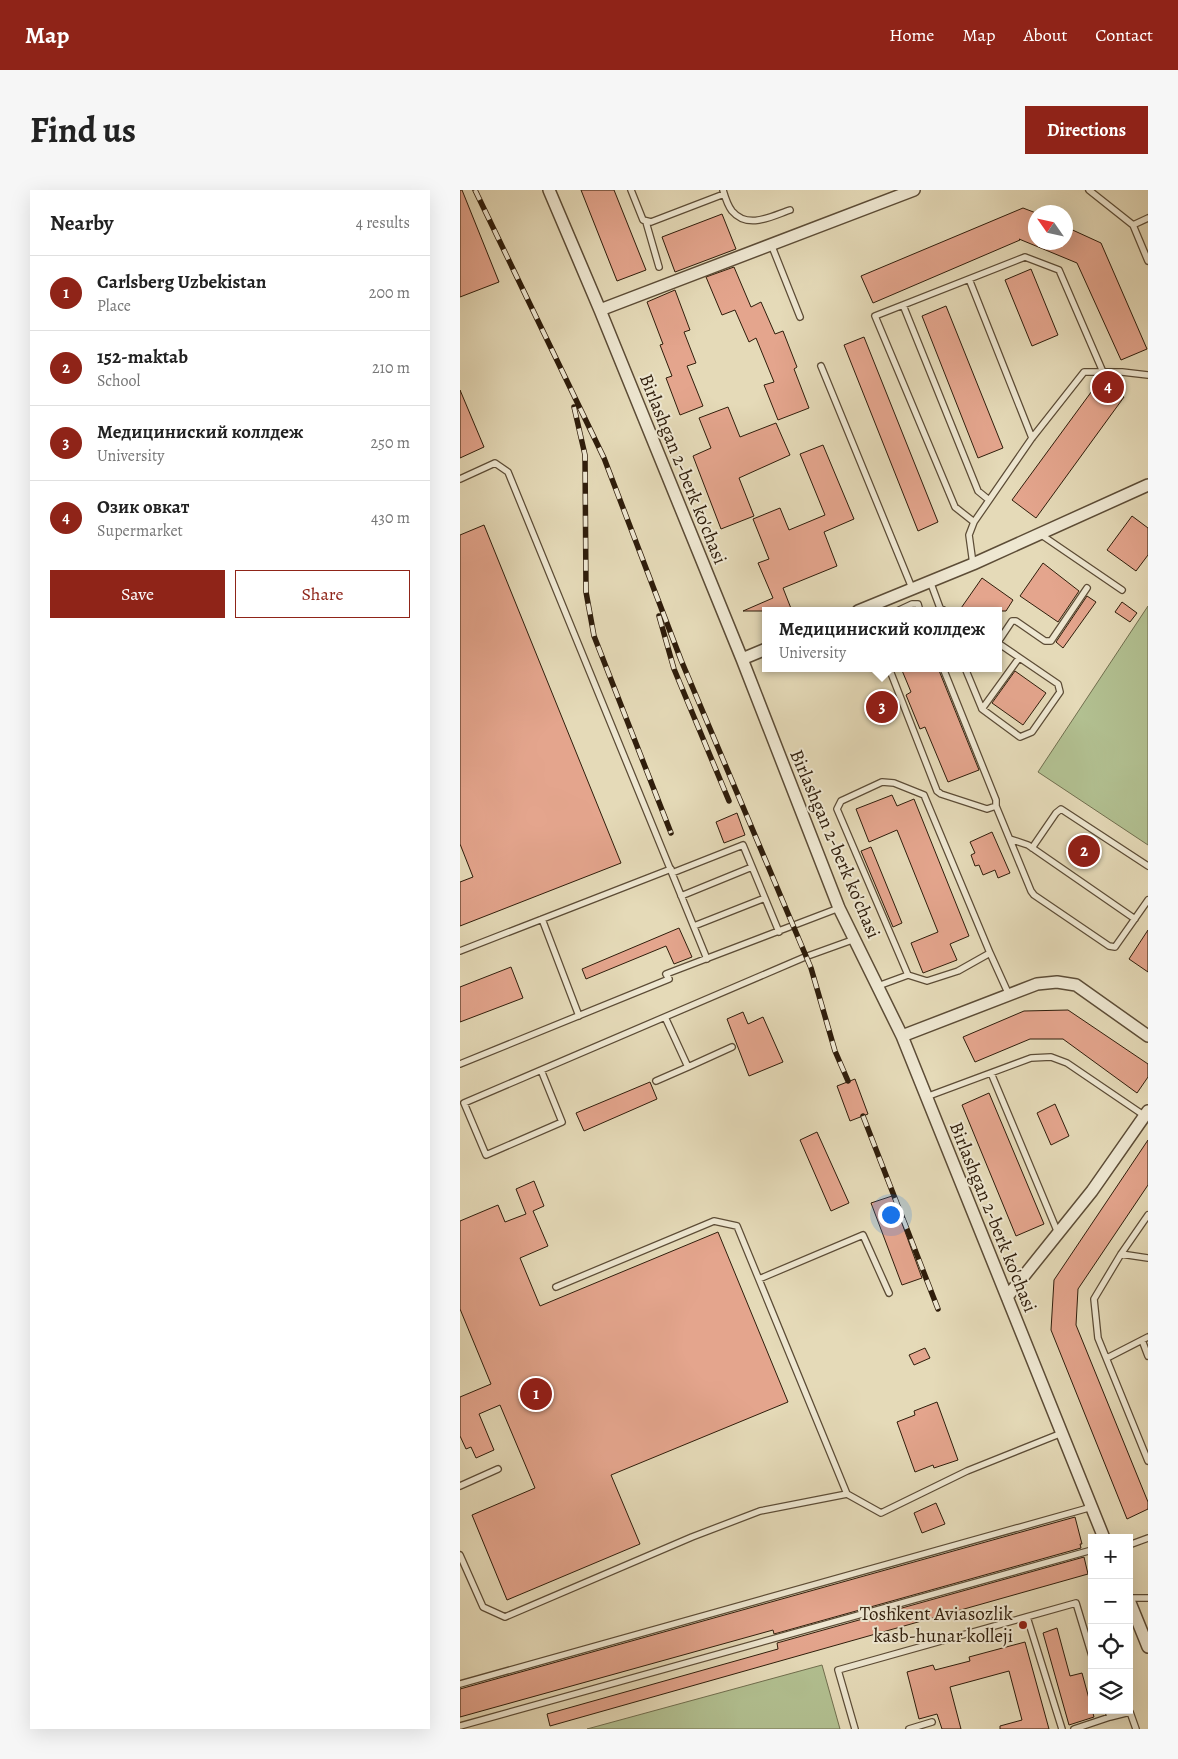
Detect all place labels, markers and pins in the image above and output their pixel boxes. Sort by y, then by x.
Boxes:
pin: 4 [1092,368,1124,406]
pin: 3 [866,688,898,726]
pin: 2 [1068,832,1100,870]
pin: 1 [520,1375,552,1413]
place label: Toshkent Aviasozlik kasb-hunar kolleji [860,1601,1014,1649]
marker: Toshkent Aviasozlik kasb-hunar kolleji [1017,1619,1029,1631]

